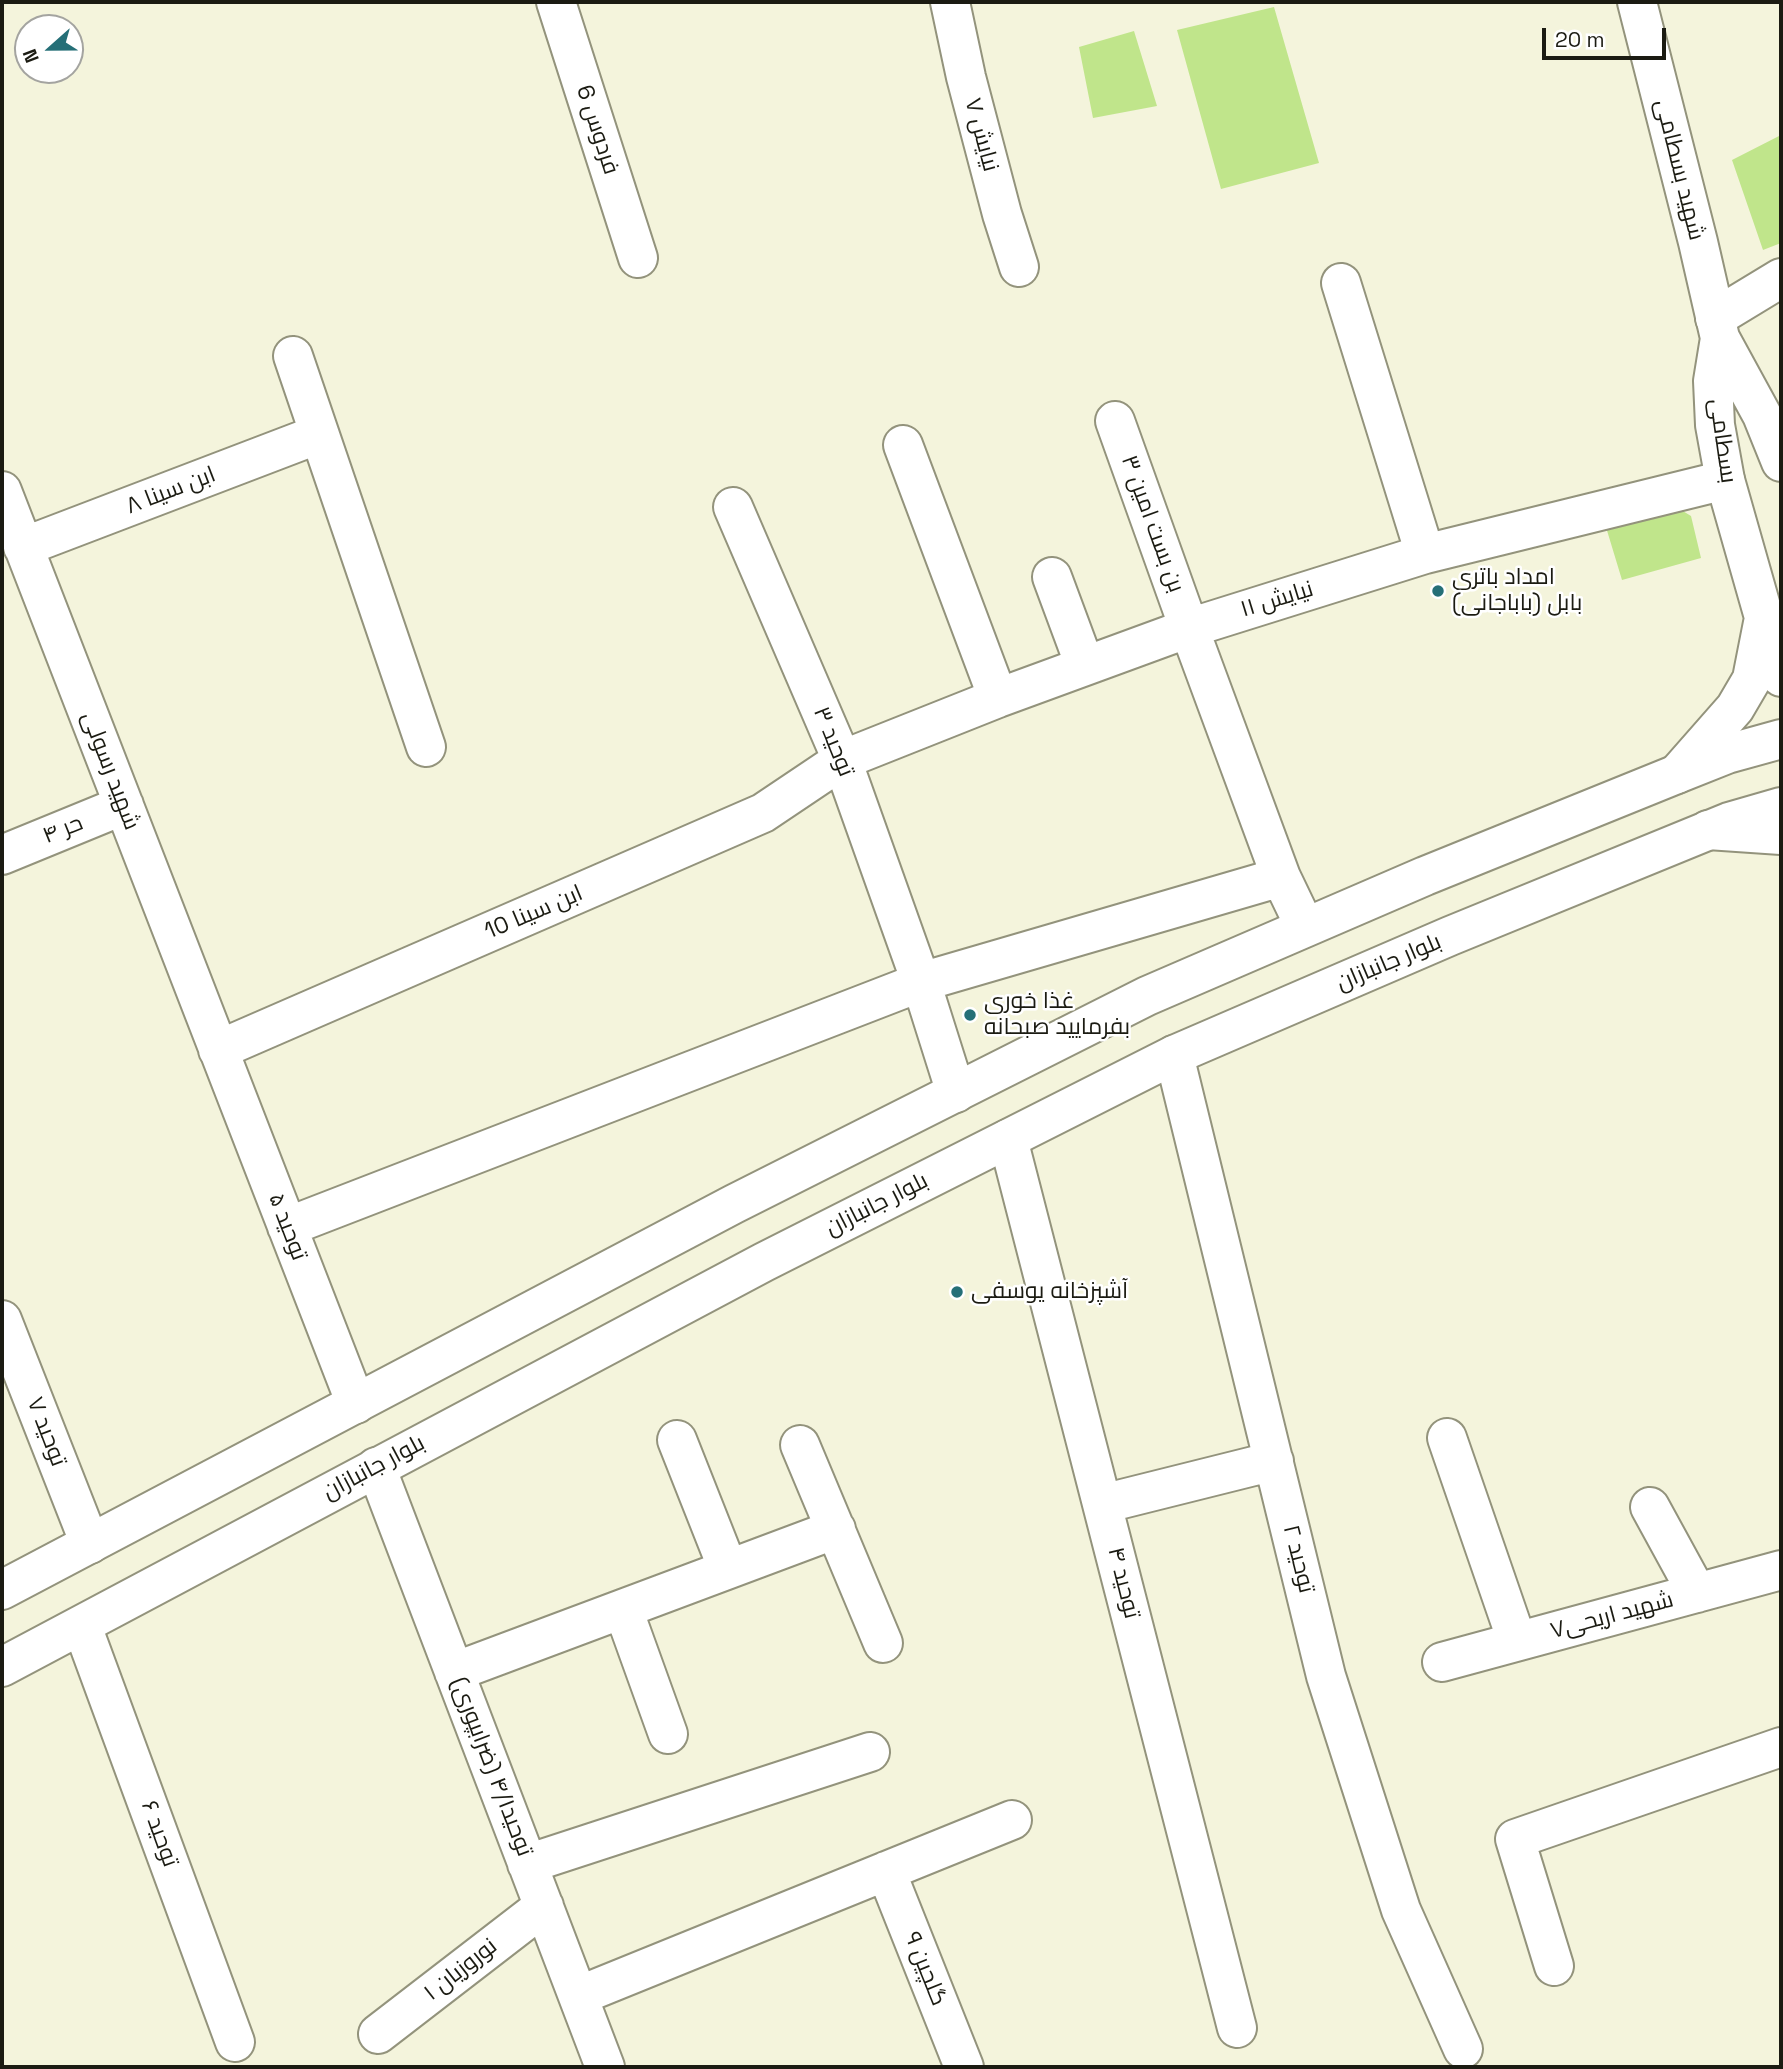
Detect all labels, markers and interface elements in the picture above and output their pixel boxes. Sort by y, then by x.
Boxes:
north arrow [14,14,84,84]
scale bar [1545,14,1669,58]
text: 20 m [1555,26,1605,53]
text: N [17,46,45,66]
street label: فردوس 6 [570,82,624,178]
street label: نیایش ۷ [958,95,1004,175]
street label: شهید بسطامی [1648,97,1710,243]
street label: بسطامی [1702,397,1742,485]
street label: بن بست امین ۳ [1114,452,1190,596]
street label: ابن سینا ۸ [122,461,220,521]
place label: امداد باتری بابل (باباجانی) [1452,564,1582,618]
street label: نیایش ۱۱ [1237,576,1317,624]
marker: امداد باتری بابل (باباجانی) [1430,583,1446,599]
street label: توحید ۳ [807,703,859,781]
street label: شهید رسولی [75,708,145,834]
street label: حر ۴ [39,810,87,850]
street label: ابن سینا 10 [481,880,587,946]
street label: بلوار جانبازان [1332,929,1446,997]
place label: غذا خوری بفرمایید صبحانه [984,988,1130,1042]
marker: غذا خوری بفرمایید صبحانه [962,1007,978,1023]
street label: بلوار جانبازان [821,1167,933,1243]
street label: توحید ۵ [262,1190,312,1264]
place label: آشپزخانه یوسفی [971,1278,1128,1306]
marker: آشپزخانه یوسفی [949,1284,965,1300]
street label: توحید ۷ [20,1394,72,1470]
street label: بلوار جانبازان [318,1430,430,1506]
street label: توحید ۲ [1276,1522,1320,1596]
street label: توحید ۴ [1101,1545,1145,1621]
street label: شهید اریحی۷ [1548,1586,1676,1646]
street label: توحید۴/۱ (ضرابپوری) [444,1674,538,1860]
street label: توحید ۶ [134,1797,184,1871]
street label: گلچین ۹ [898,1928,952,2010]
street label: نوروزیان ۱ [419,1933,503,2007]

